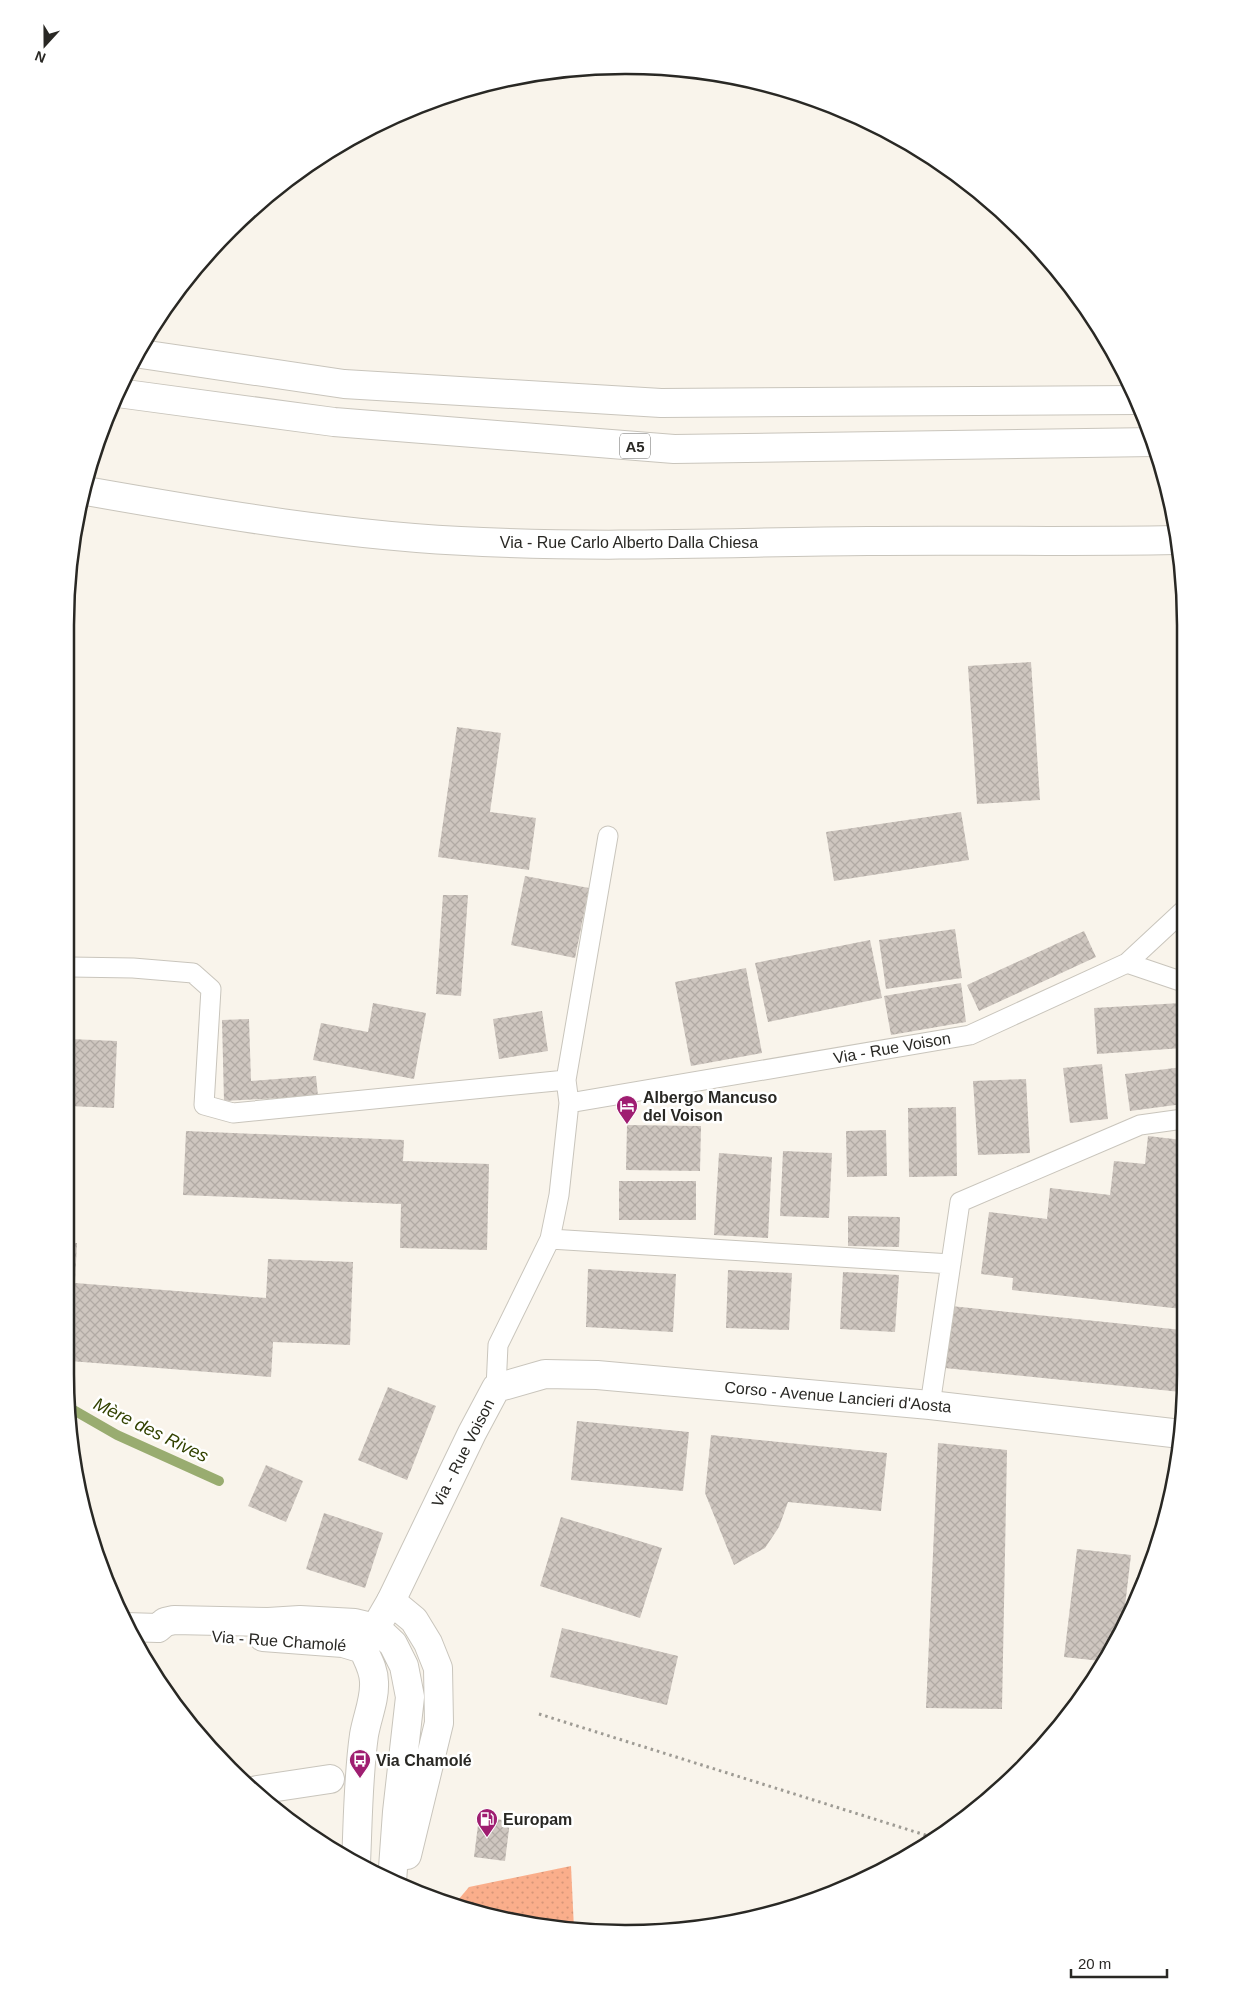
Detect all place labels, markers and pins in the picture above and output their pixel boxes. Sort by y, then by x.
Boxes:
place label: Albergo Mancuso del Voison [643,1089,777,1124]
hotel icon: Albergo Mancuso del Voison [615,1094,639,1125]
bus stop icon: Via Chamolé [348,1748,372,1779]
place label: Via Chamolé [376,1752,472,1769]
fuel station icon: Europam [475,1807,499,1838]
place label: Europam [503,1811,572,1828]

